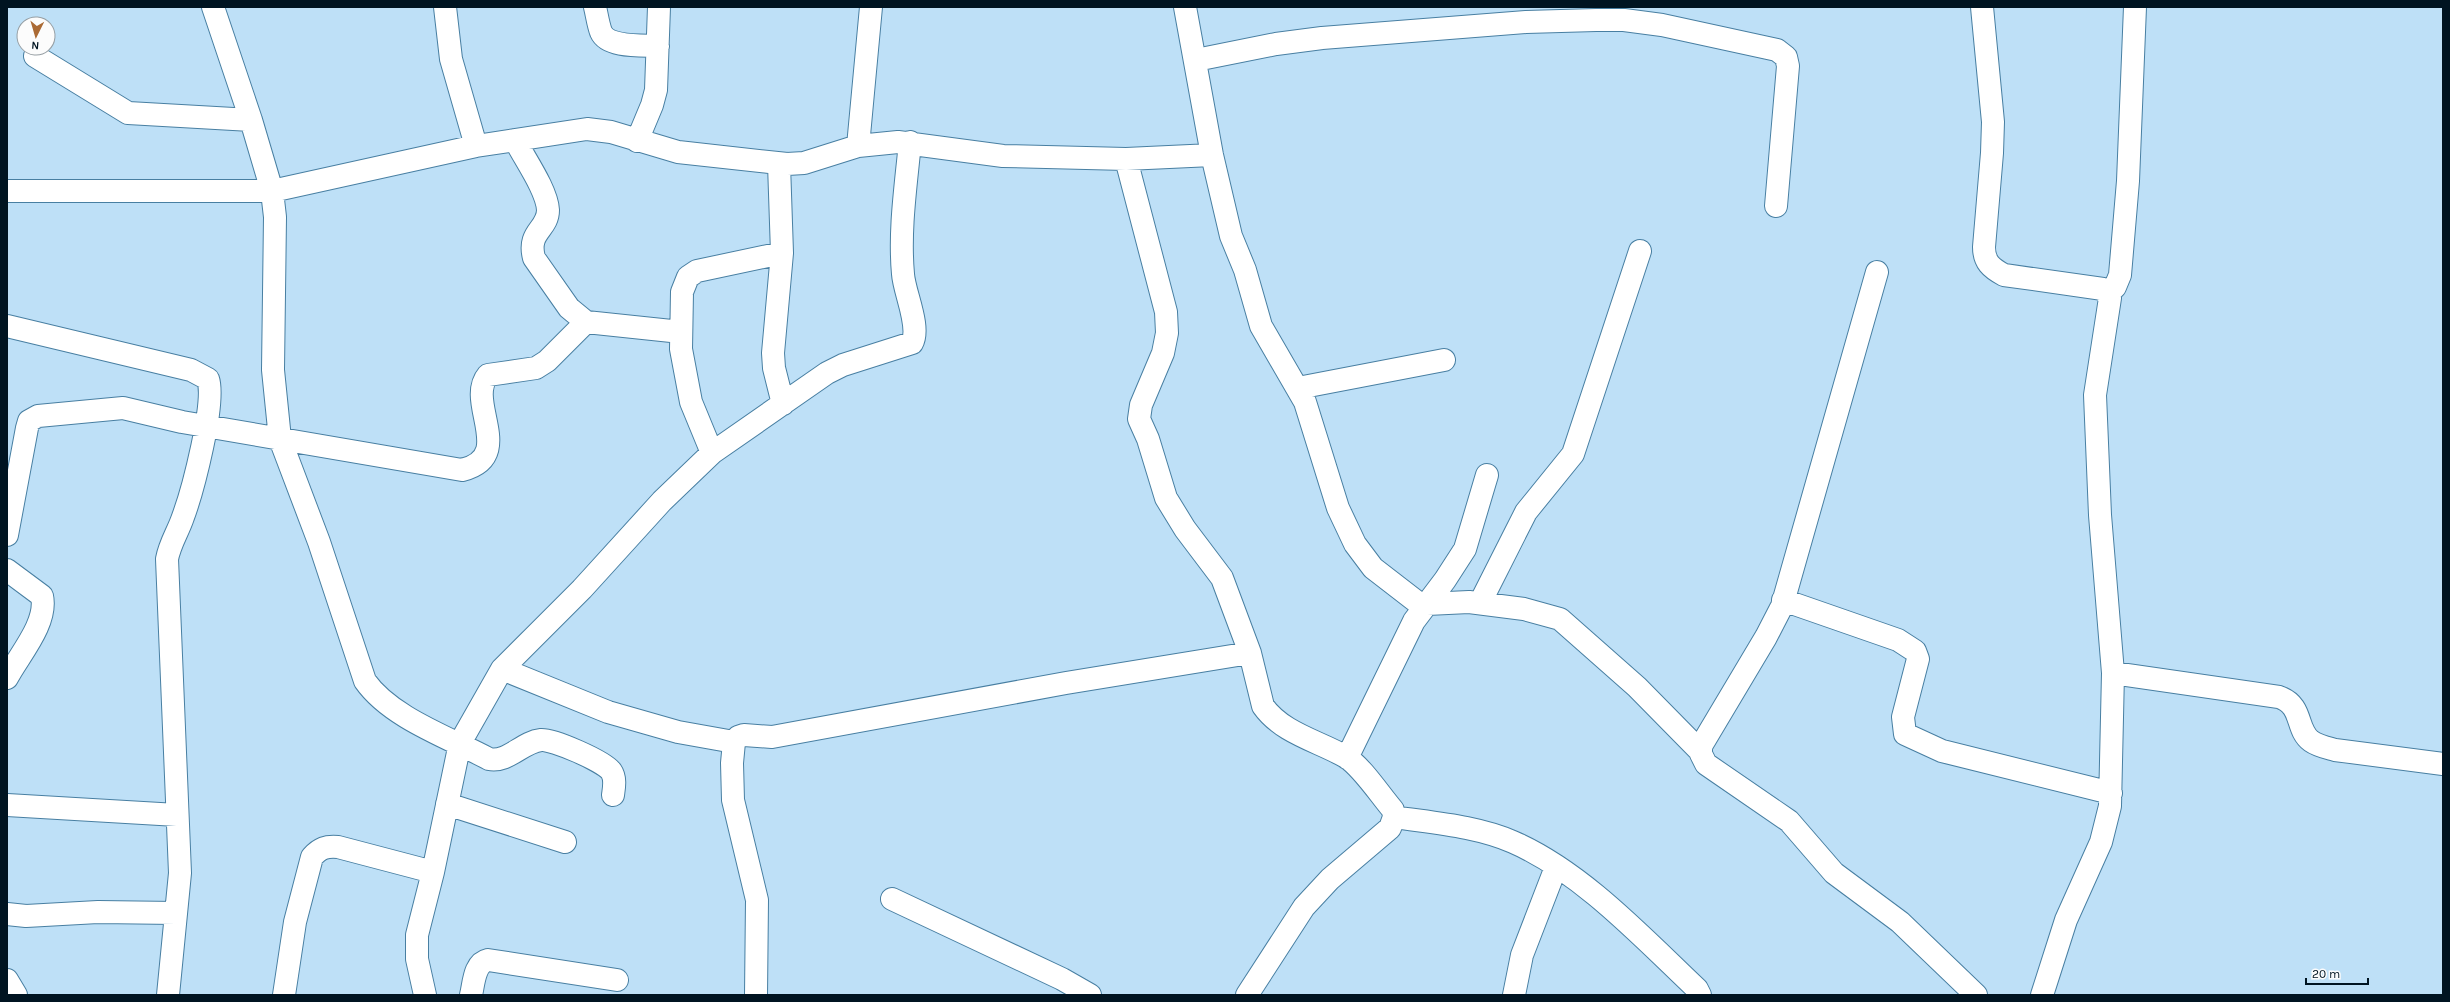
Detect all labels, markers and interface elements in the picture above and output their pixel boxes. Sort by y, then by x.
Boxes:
north arrow [16,16,56,56]
text: N [31,39,40,52]
scale bar [2306,960,2368,986]
text: 20 m [2312,967,2340,981]

